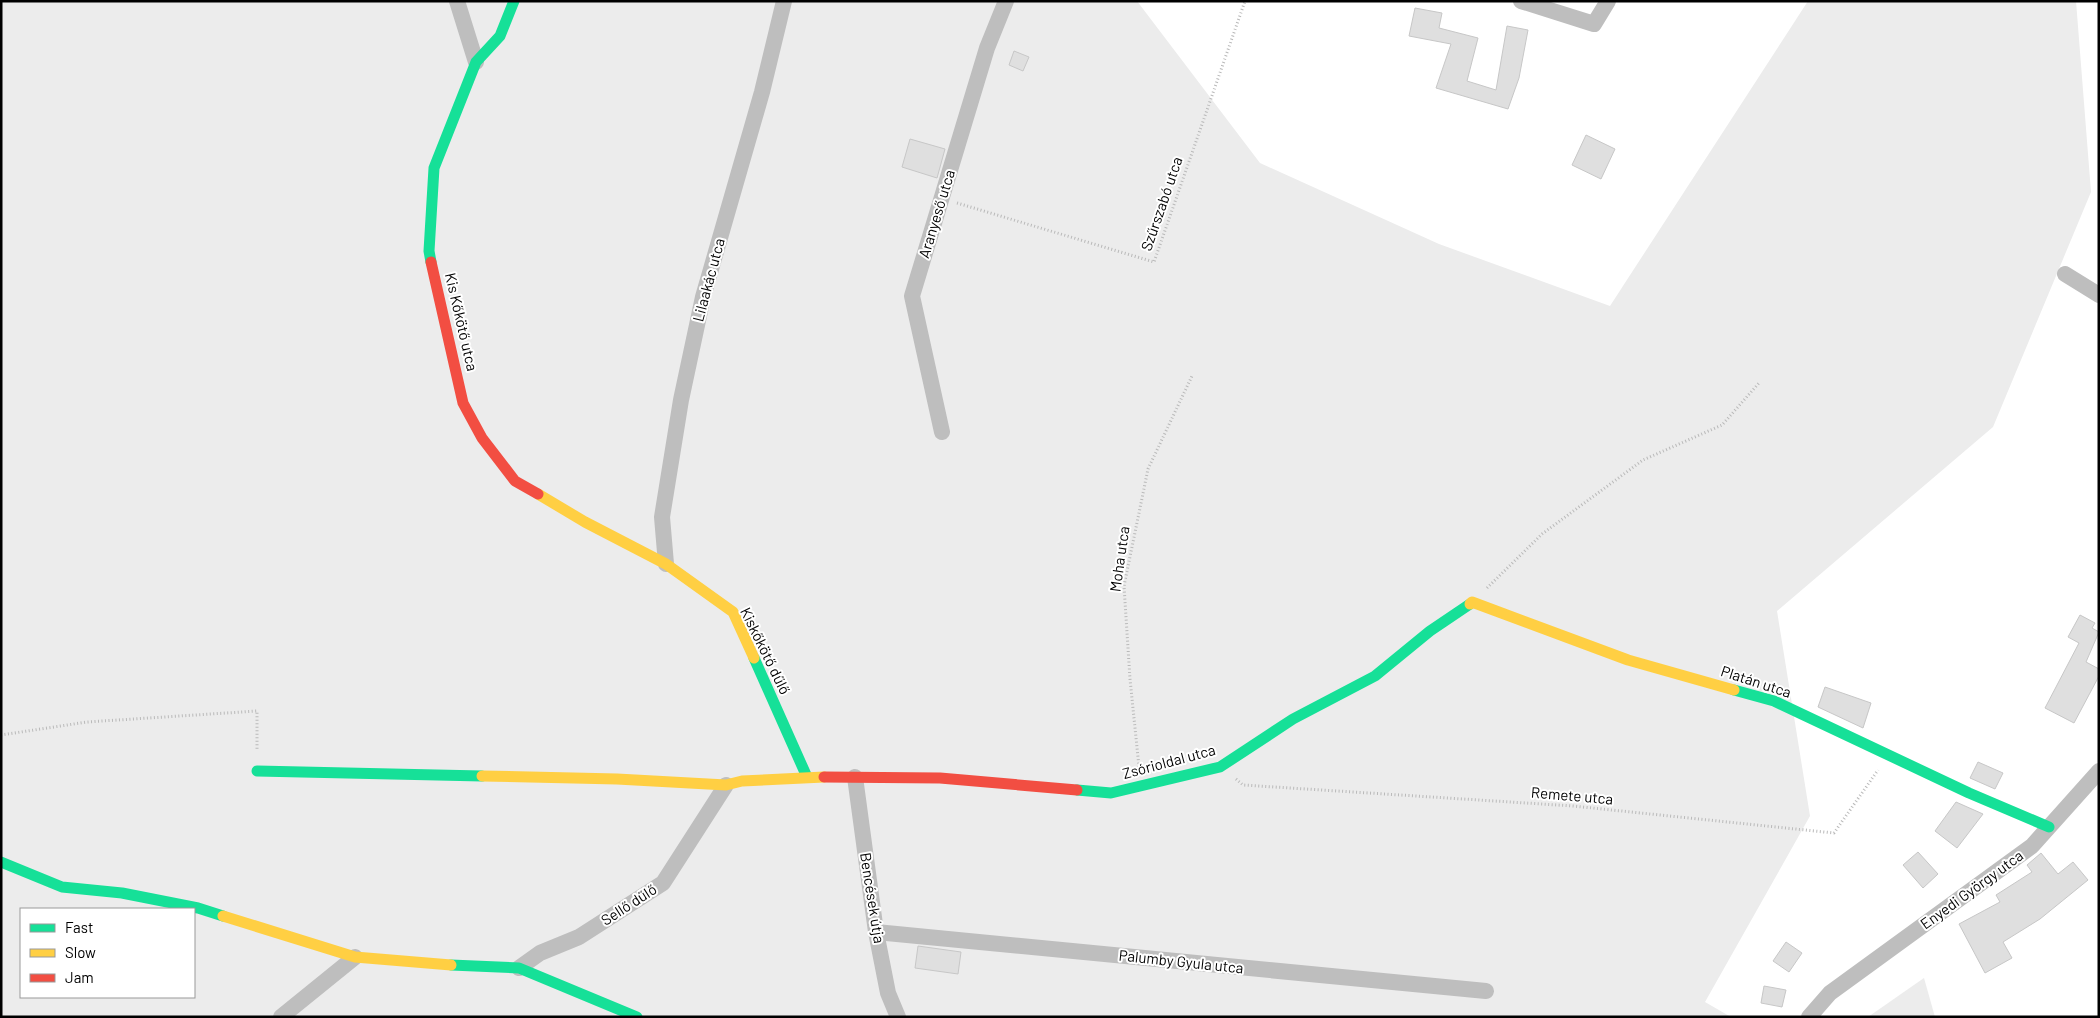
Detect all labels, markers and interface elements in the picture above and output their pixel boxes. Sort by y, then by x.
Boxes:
street label: Szűrszabó utca [1137,154,1186,253]
street label: Aranyeső utca [914,167,958,260]
street label: Lilaakác utca [688,236,728,323]
street label: Kis Kőkötő utca [442,271,482,373]
street label: Moha utca [1105,525,1133,593]
street label: Kiskőkötő dűlő [737,604,795,697]
street label: Platán utca [1719,661,1794,701]
street label: Zsórioldal utca [1120,740,1217,782]
street label: Remete utca [1530,782,1614,808]
street label: Enyedi György utca [1917,846,2026,932]
street label: Bencések útja [857,851,889,944]
street label: Sellő dűlő [597,880,660,929]
legend [20,908,195,998]
text: Fast [65,918,93,936]
text: Slow [65,943,96,961]
street label: Palumby Gyula utca [1118,946,1244,977]
text: Jam [65,968,94,986]

